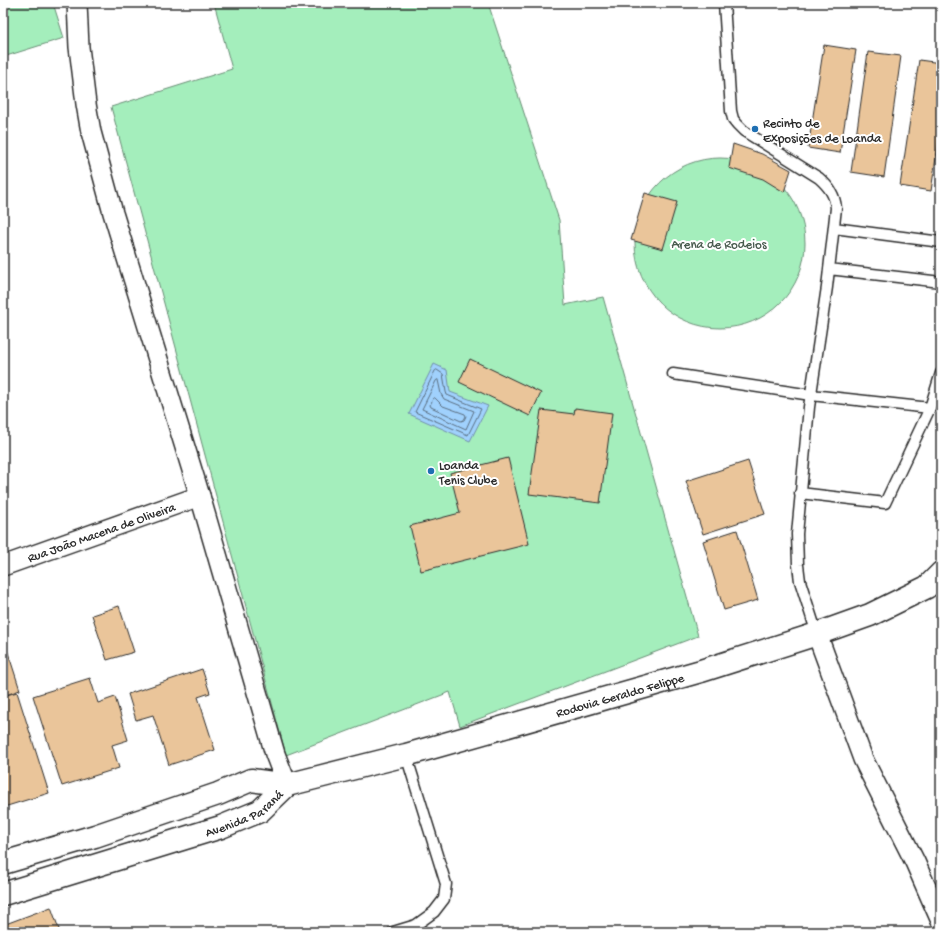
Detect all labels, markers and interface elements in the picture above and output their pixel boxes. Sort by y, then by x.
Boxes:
place label: Recinto de Exposições de Loanda [763,117,882,147]
marker: Recinto de Exposições de Loanda [750,124,760,134]
park label: Arena de Rodeios [671,238,768,253]
place label: Loanda Tenis Clube [438,459,497,489]
marker: Loanda Tenis Clube [426,466,436,476]
street label: Rua João Macena de Oliveira [26,500,179,567]
street label: Rodovia Geraldo Felippe [555,671,686,722]
street label: Avenida Paraná [204,787,288,841]

